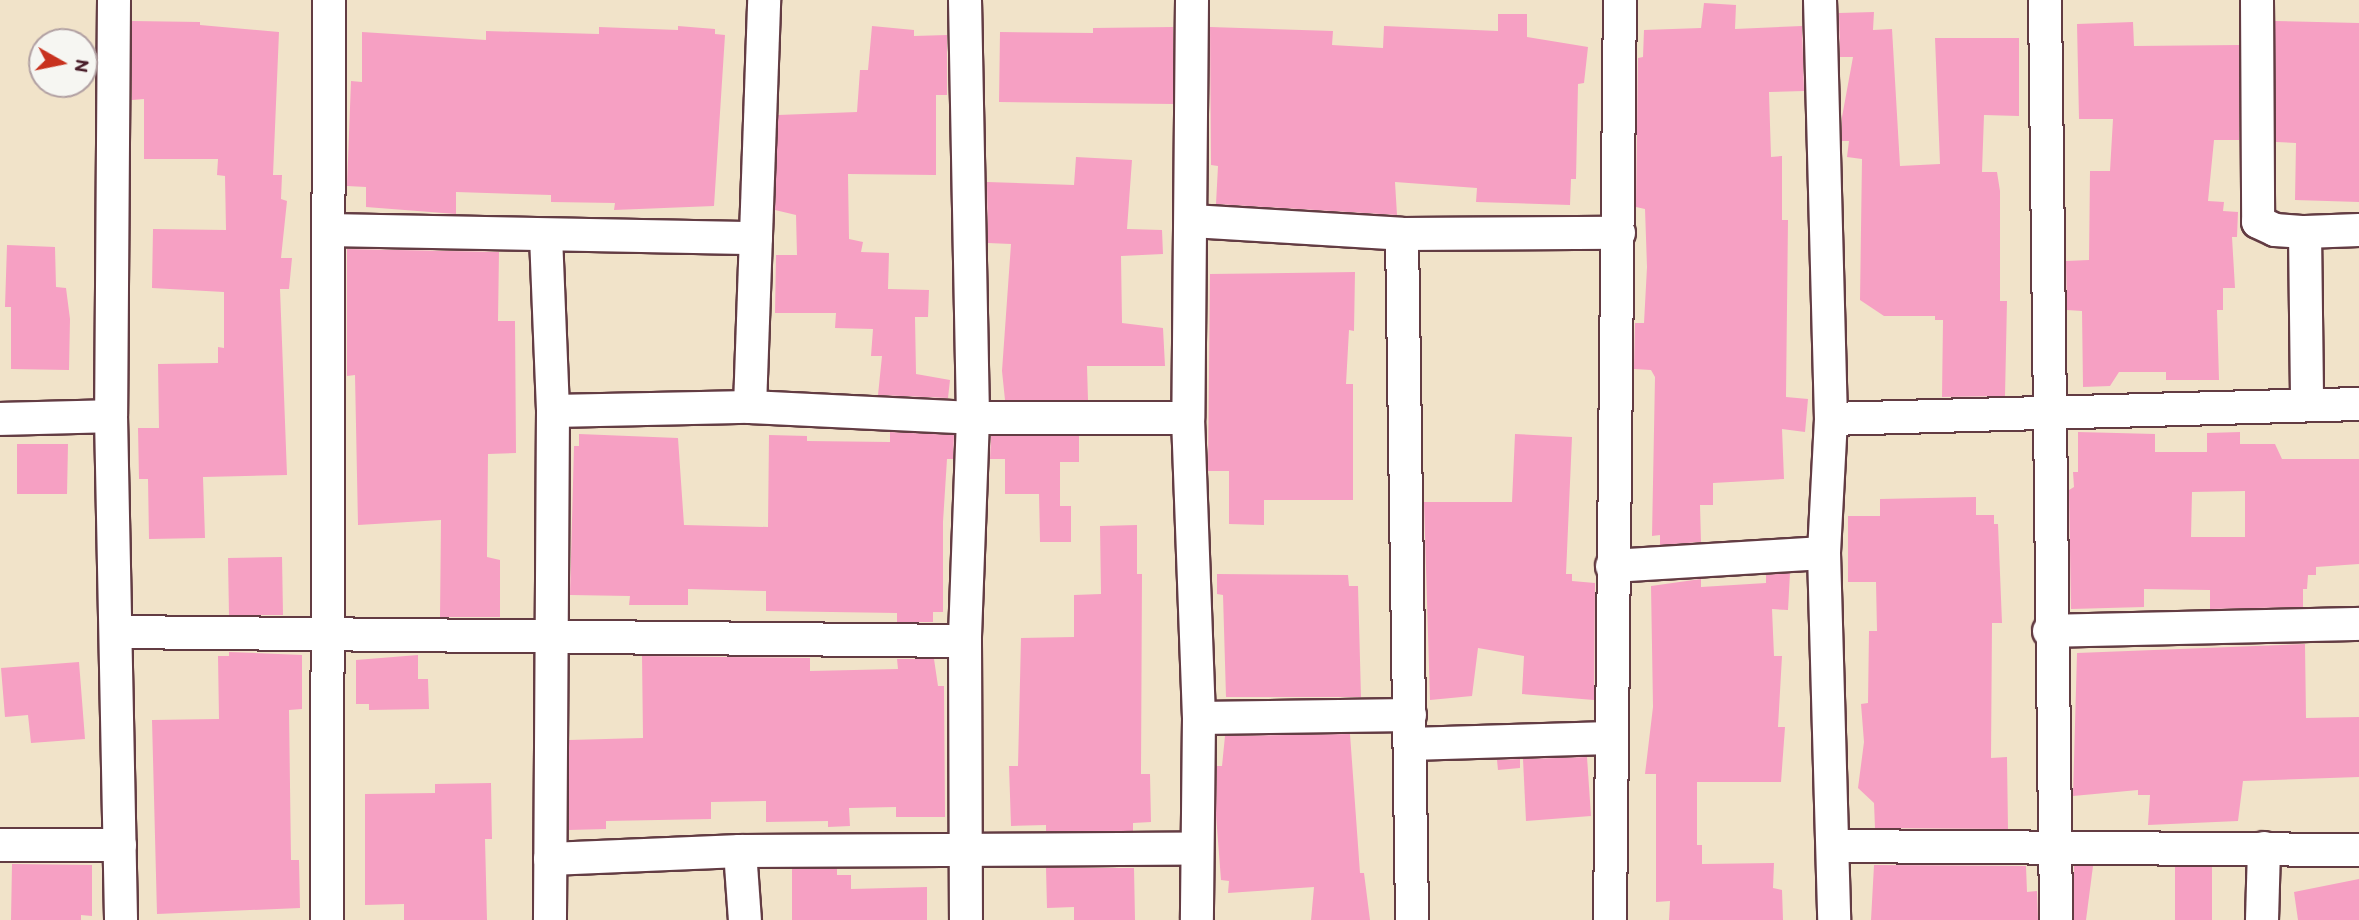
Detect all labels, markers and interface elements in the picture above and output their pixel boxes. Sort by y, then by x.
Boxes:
north arrow [28,28,98,98]
text: N [70,58,95,74]

